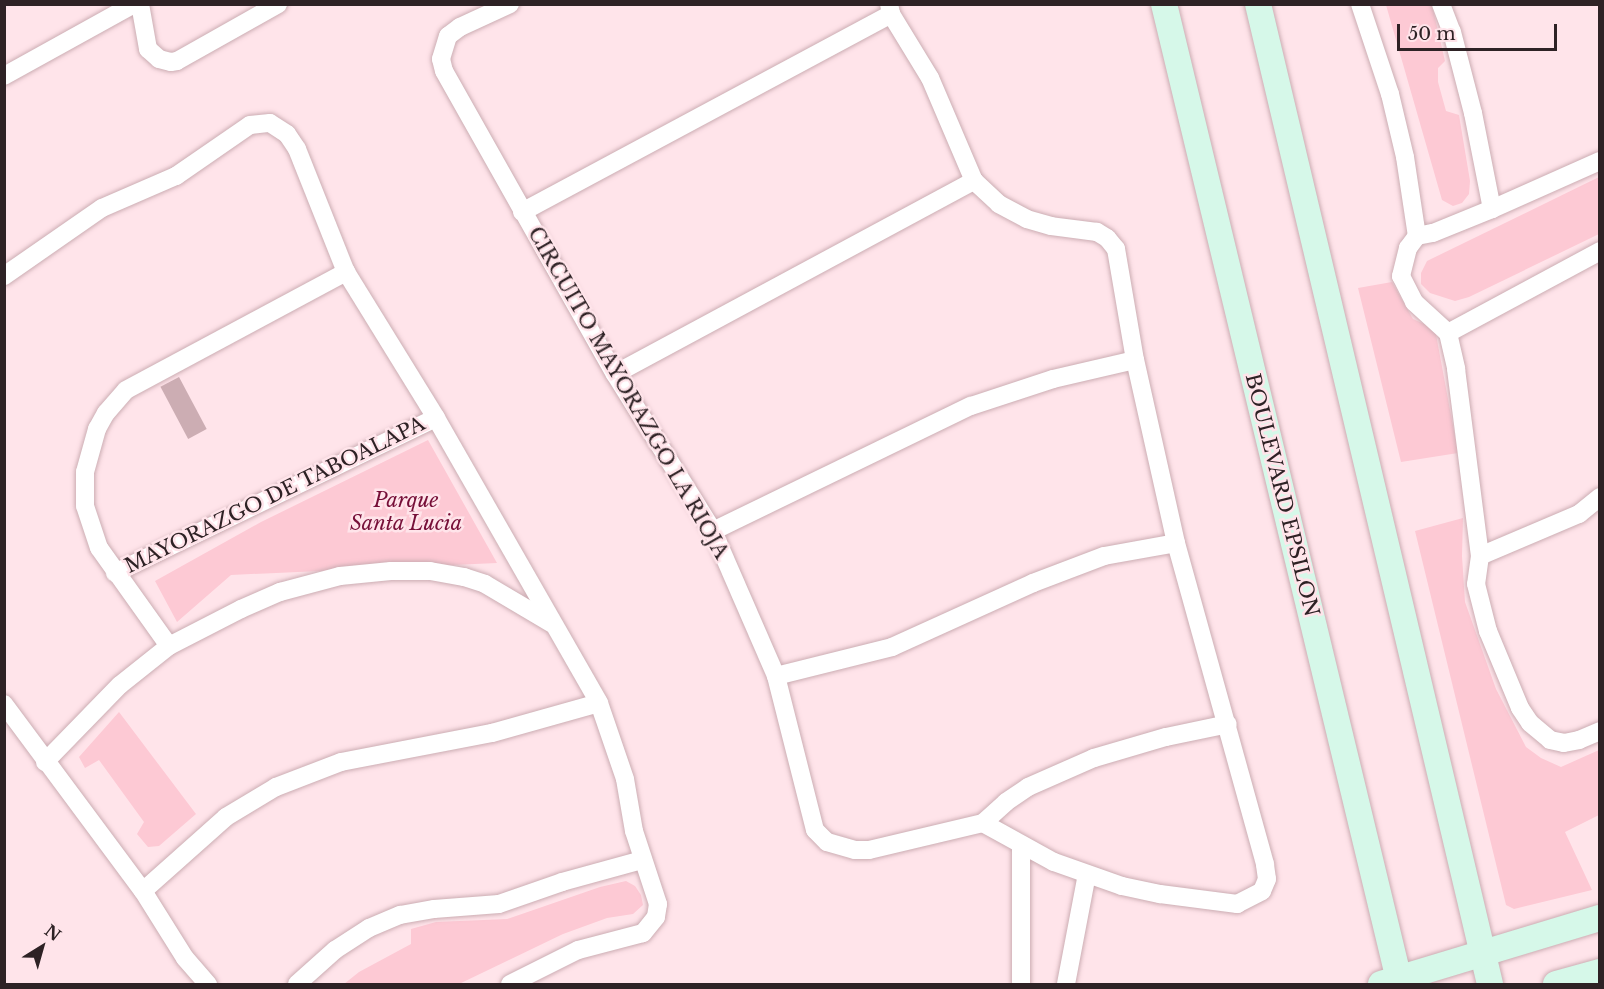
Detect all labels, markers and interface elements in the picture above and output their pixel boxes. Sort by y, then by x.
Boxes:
scale bar [1400,12,1560,50]
text: 50 m [1408,23,1456,45]
street label: CIRCUITO MAYORAZGO LA RIOJA [523,222,733,564]
street label: BOULEVARD EPSILON [1240,371,1324,619]
street label: MAYORAZGO DE TABOALAPA [121,411,429,579]
park label: Parque Santa Lucia [350,489,462,536]
north arrow [12,917,72,977]
text: N [41,920,65,945]

